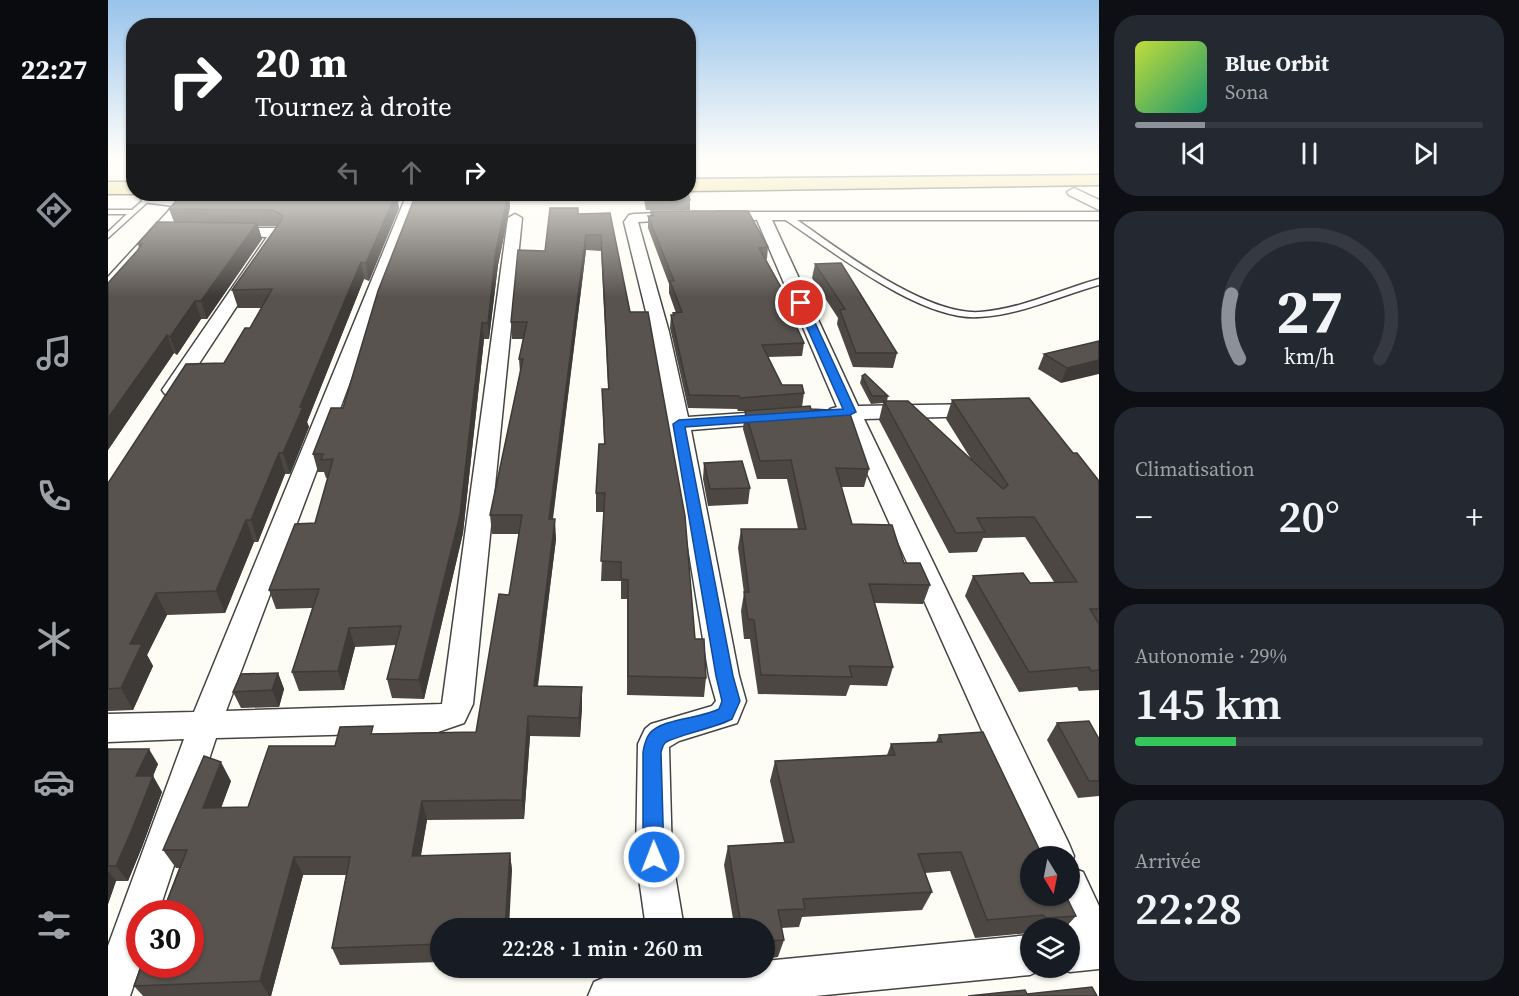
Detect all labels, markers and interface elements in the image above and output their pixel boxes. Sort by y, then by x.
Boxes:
text: 20 m [255,33,348,91]
icon: right [156,42,234,120]
text: Blue Orbit [1225,48,1329,78]
text: 22:27 [21,51,87,88]
text: Sona [1225,78,1269,106]
text: Tournez à droite [255,88,452,125]
icon: previous [1177,137,1210,170]
icon: pause [1293,137,1326,170]
icon: next [1409,137,1442,170]
icon: left [332,156,365,189]
icon: ahead [395,156,428,189]
icon: right [458,156,491,189]
icon: directions [33,189,75,231]
text: 27 [1275,268,1343,354]
pin [775,277,826,328]
icon: arrive [784,286,817,319]
icon: music [33,332,75,374]
text: km/h [1283,342,1335,371]
text: Climatisation [1135,455,1255,483]
icon: phone [33,475,75,517]
text: 20° [1278,485,1340,547]
text: − [1135,494,1153,539]
text: + [1466,494,1483,539]
icon: climate [33,618,75,660]
text: Autonomie · 29% [1135,642,1287,670]
text: 145 km [1135,672,1282,734]
icon: car [33,761,75,803]
position arrow [622,825,686,889]
north arrow [1020,846,1080,906]
map controls [1020,846,1080,978]
text: Arrivée [1135,847,1201,875]
text: 22:28 [1135,877,1242,939]
speed limit sign: 30 [126,900,204,978]
icon: filters [33,904,75,946]
button: layers [1020,918,1080,978]
text: 22:28 · 1 min · 260 m [502,933,703,963]

